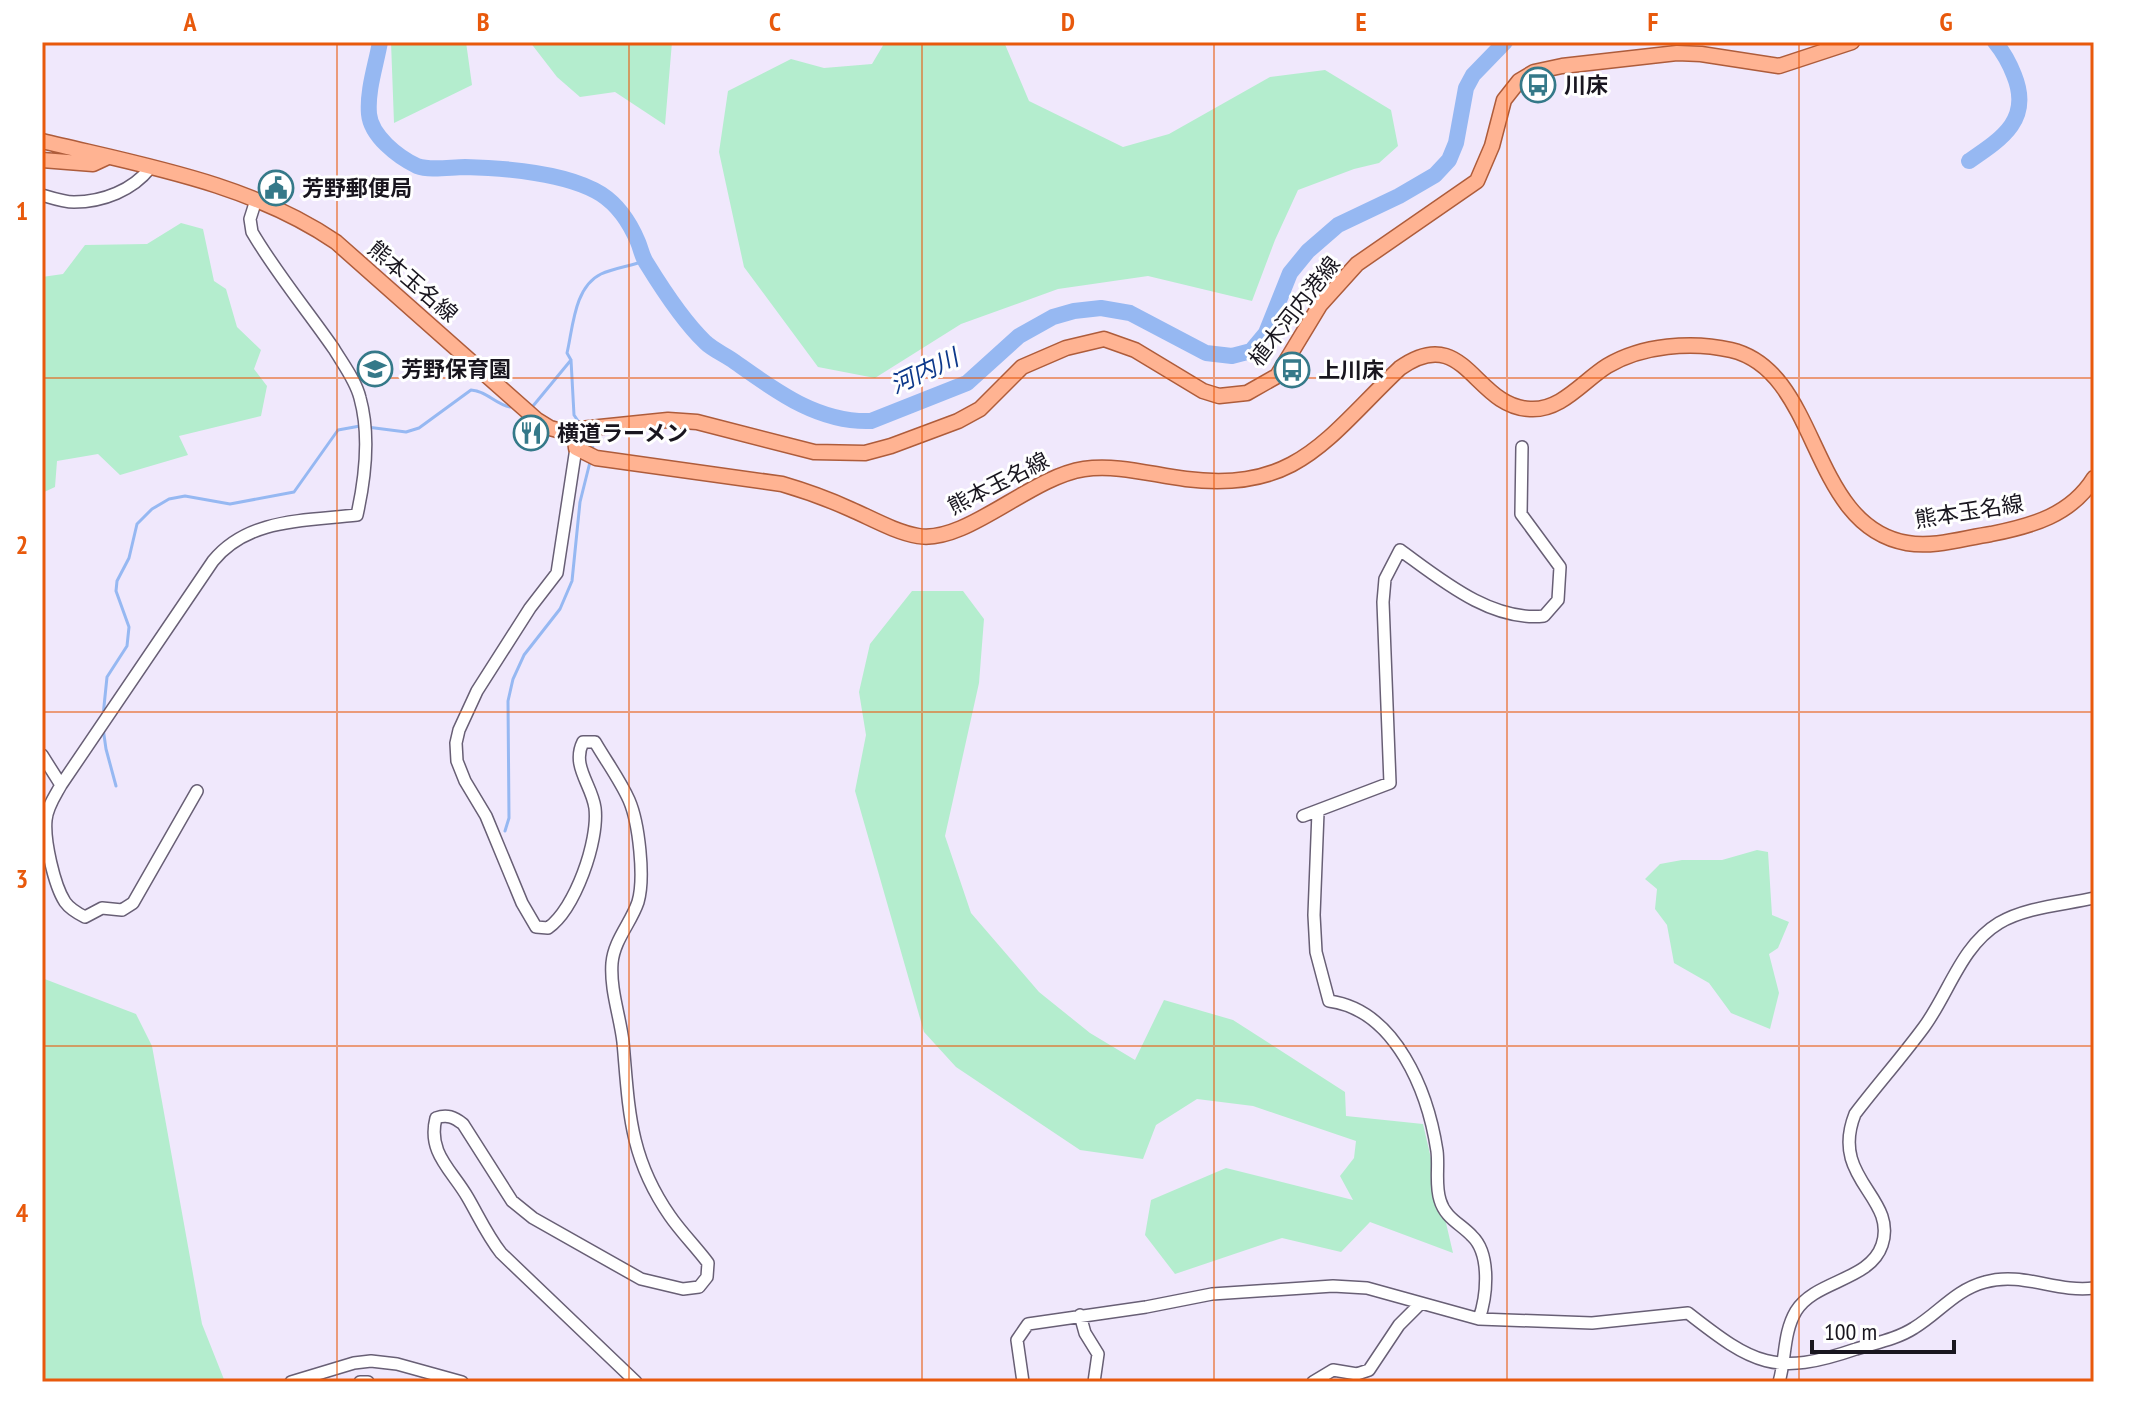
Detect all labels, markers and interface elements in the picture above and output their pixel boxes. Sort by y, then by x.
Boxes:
text: A [182,5,197,38]
text: B [477,5,490,38]
text: C [769,5,781,38]
text: D [1061,5,1075,38]
text: E [1355,5,1367,38]
text: F [1648,5,1659,38]
text: G [1939,5,1953,38]
bus stop icon: 川床 [1519,66,1557,104]
place label: 川床 [1564,71,1608,99]
public building icon: 芳野郵便局 [257,169,295,207]
place label: 芳野郵便局 [302,174,412,202]
text: 1 [16,194,28,227]
street label: 熊本玉名線 [362,234,464,328]
street label: 植木河内港線 [1242,250,1346,372]
water label: 河内川 [885,340,966,400]
school or university icon: 芳野保育園 [356,350,394,388]
bus stop icon: 上川床 [1273,351,1311,389]
place label: 芳野保育園 [401,355,511,383]
place label: 上川床 [1318,356,1384,384]
restaurant icon: 横道ラーメン [512,414,550,452]
place label: 横道ラーメン [557,419,688,447]
street label: 熊本玉名線 [943,446,1053,520]
street label: 熊本玉名線 [1912,489,2026,533]
text: 2 [16,528,28,561]
text: 3 [16,862,28,895]
text: 4 [16,1196,29,1229]
scale bar [1812,1304,1954,1354]
text: 100 m [1824,1316,1877,1347]

